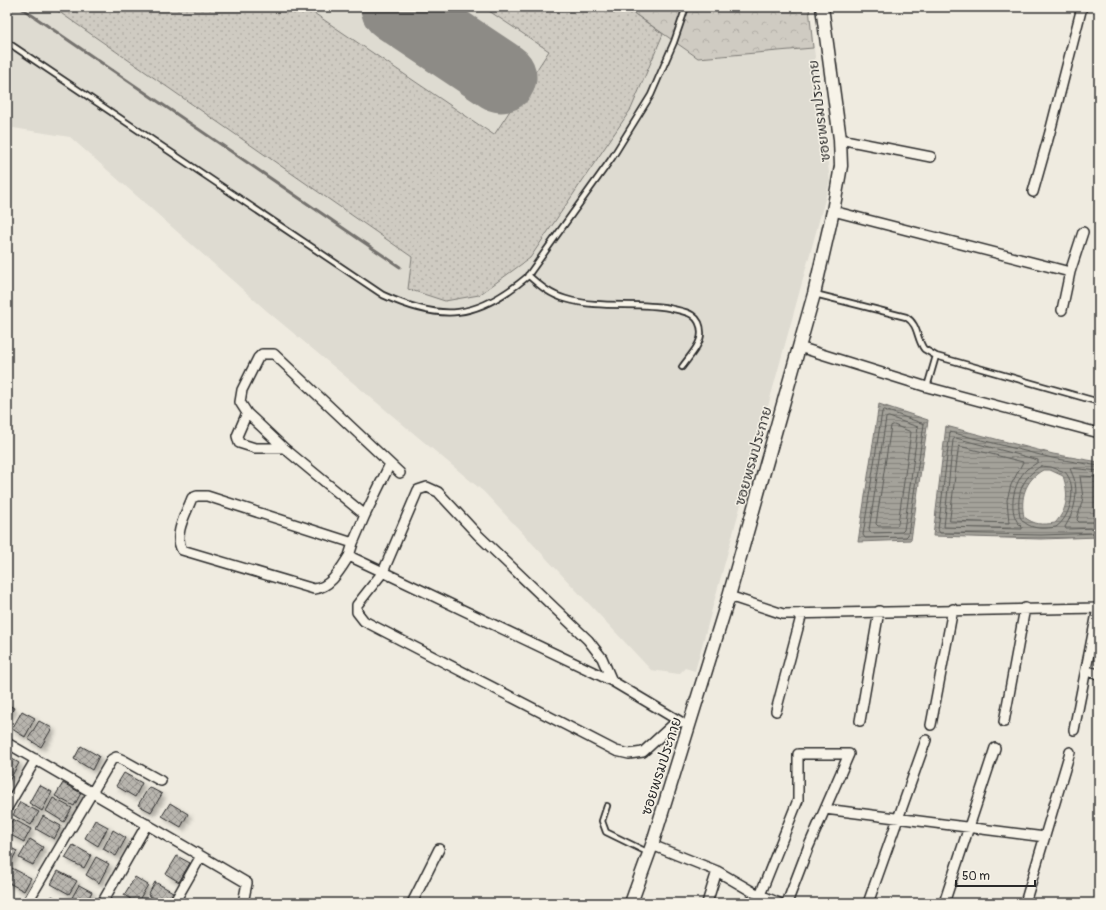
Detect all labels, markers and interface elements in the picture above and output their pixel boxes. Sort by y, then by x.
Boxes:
street label: ซอยพรมประกาย [805,59,834,163]
street label: ซอยพรมประกาย [731,405,776,508]
street label: ซอยพรมประกาย [638,715,685,817]
scale bar [956,862,1035,888]
text: 50 m [962,869,990,884]

